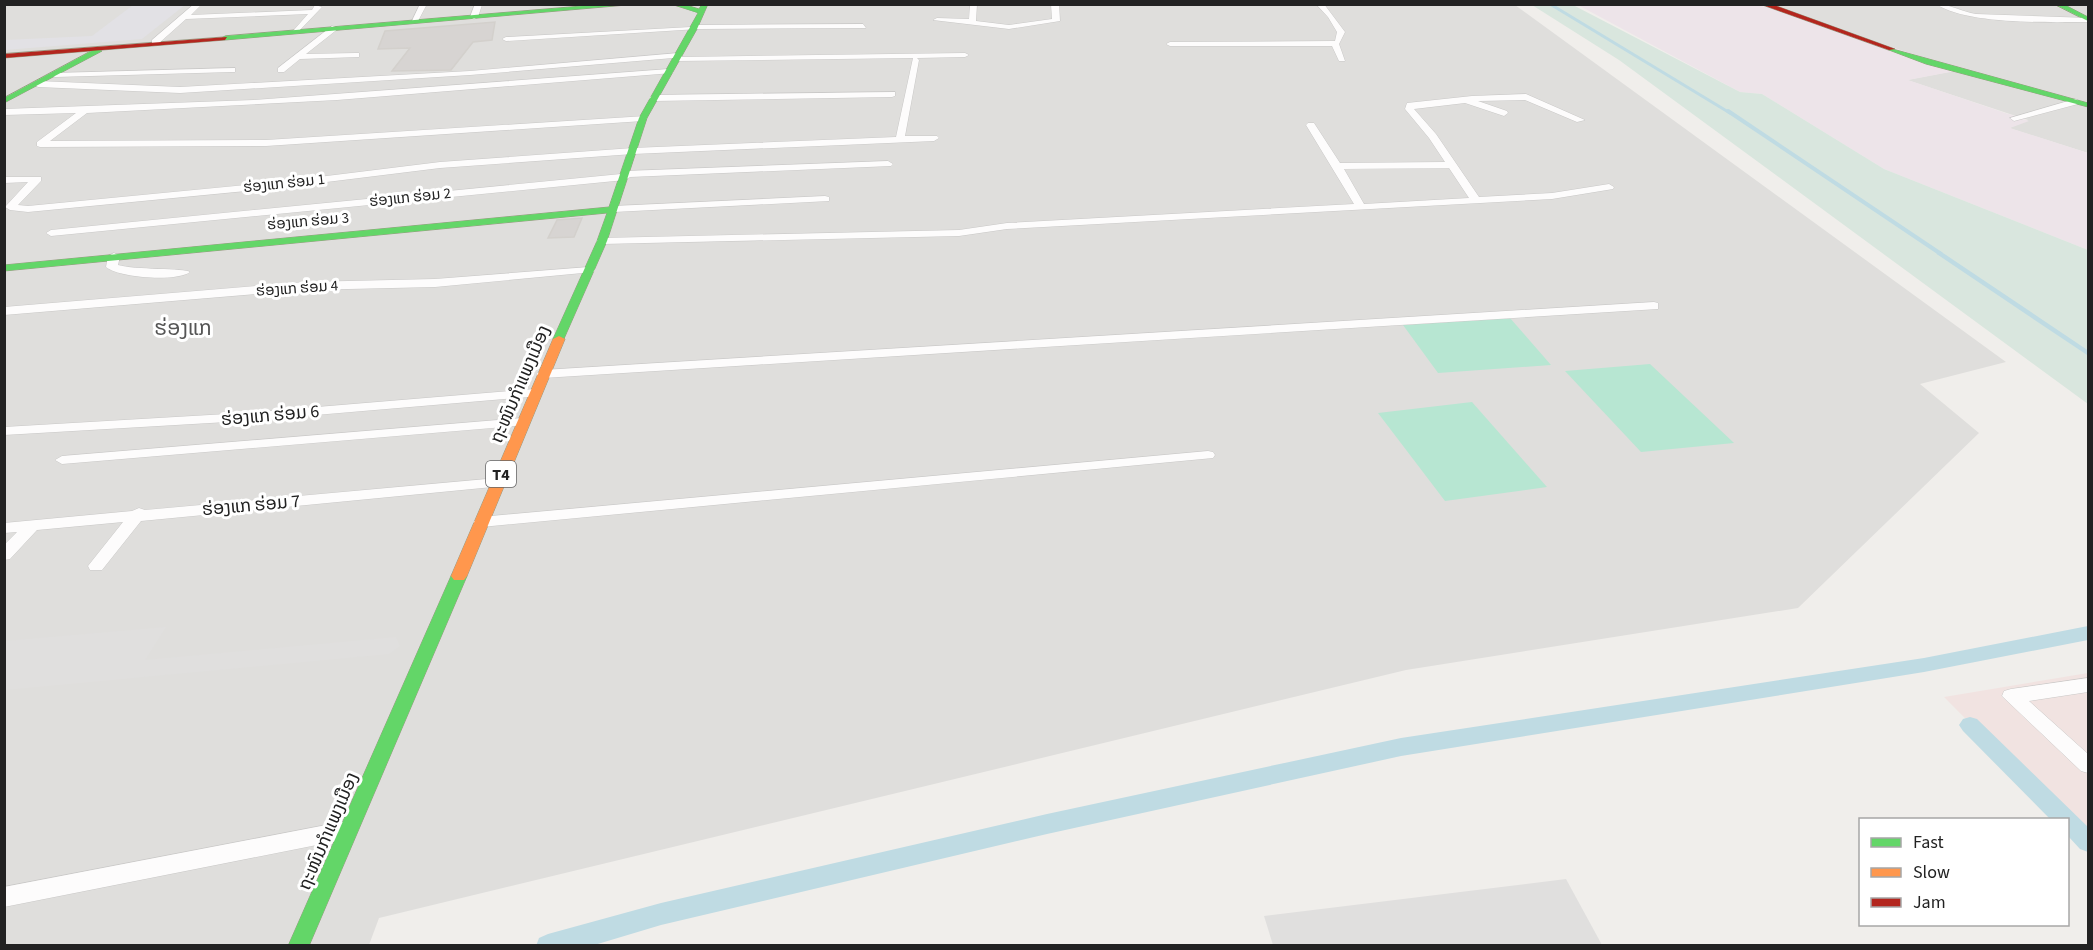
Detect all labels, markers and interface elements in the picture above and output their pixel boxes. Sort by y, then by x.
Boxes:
street label: ຮ່ອງແກ ຮ່ອມ 1 [242,169,326,198]
street label: ຮ່ອງແກ ຮ່ອມ 2 [368,183,452,212]
street label: ຮ່ອງແກ ຮ່ອມ 3 [266,207,350,236]
street label: ຮ່ອງແກ ຮ່ອມ 4 [255,275,339,302]
district label: ຮ່ອງແກ [154,313,212,343]
street label: ຖະໜົນກຳແພງເມືອງ [484,321,557,447]
street label: ຮ່ອງແກ ຮ່ອມ 6 [220,399,320,432]
road number: T4 [486,461,516,487]
street label: ຮ່ອງແກ ຮ່ອມ 7 [201,489,301,522]
street label: ຖະໜົນກຳແພງເມືອງ [292,768,365,894]
legend [1859,818,2069,926]
text: Fast [1913,830,1944,855]
text: Slow [1913,860,1950,885]
text: Jam [1913,890,1946,915]

